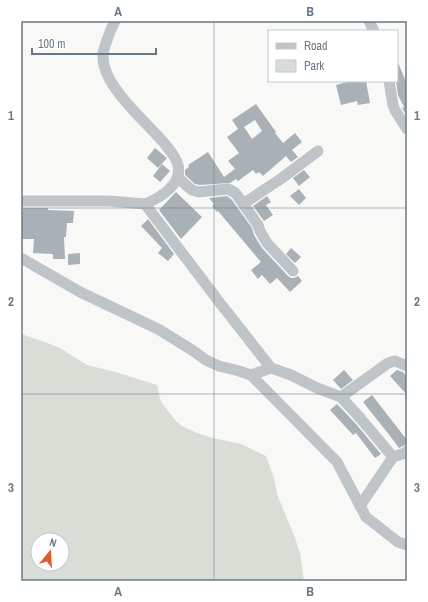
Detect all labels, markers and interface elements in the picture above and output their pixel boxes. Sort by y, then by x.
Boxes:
text: A [114,3,122,20]
text: B [306,3,314,20]
scale bar [32,30,156,56]
legend [268,30,398,82]
text: 100 m [38,36,65,52]
text: Road [304,38,328,54]
text: Park [304,58,324,74]
text: 1 [8,107,14,124]
text: 1 [414,107,420,124]
text: 2 [8,293,14,310]
text: 2 [414,293,420,310]
text: 3 [8,479,14,496]
text: 3 [414,479,420,496]
north arrow [30,532,70,572]
text: N [48,535,58,550]
text: A [114,583,122,600]
text: B [306,583,314,600]

